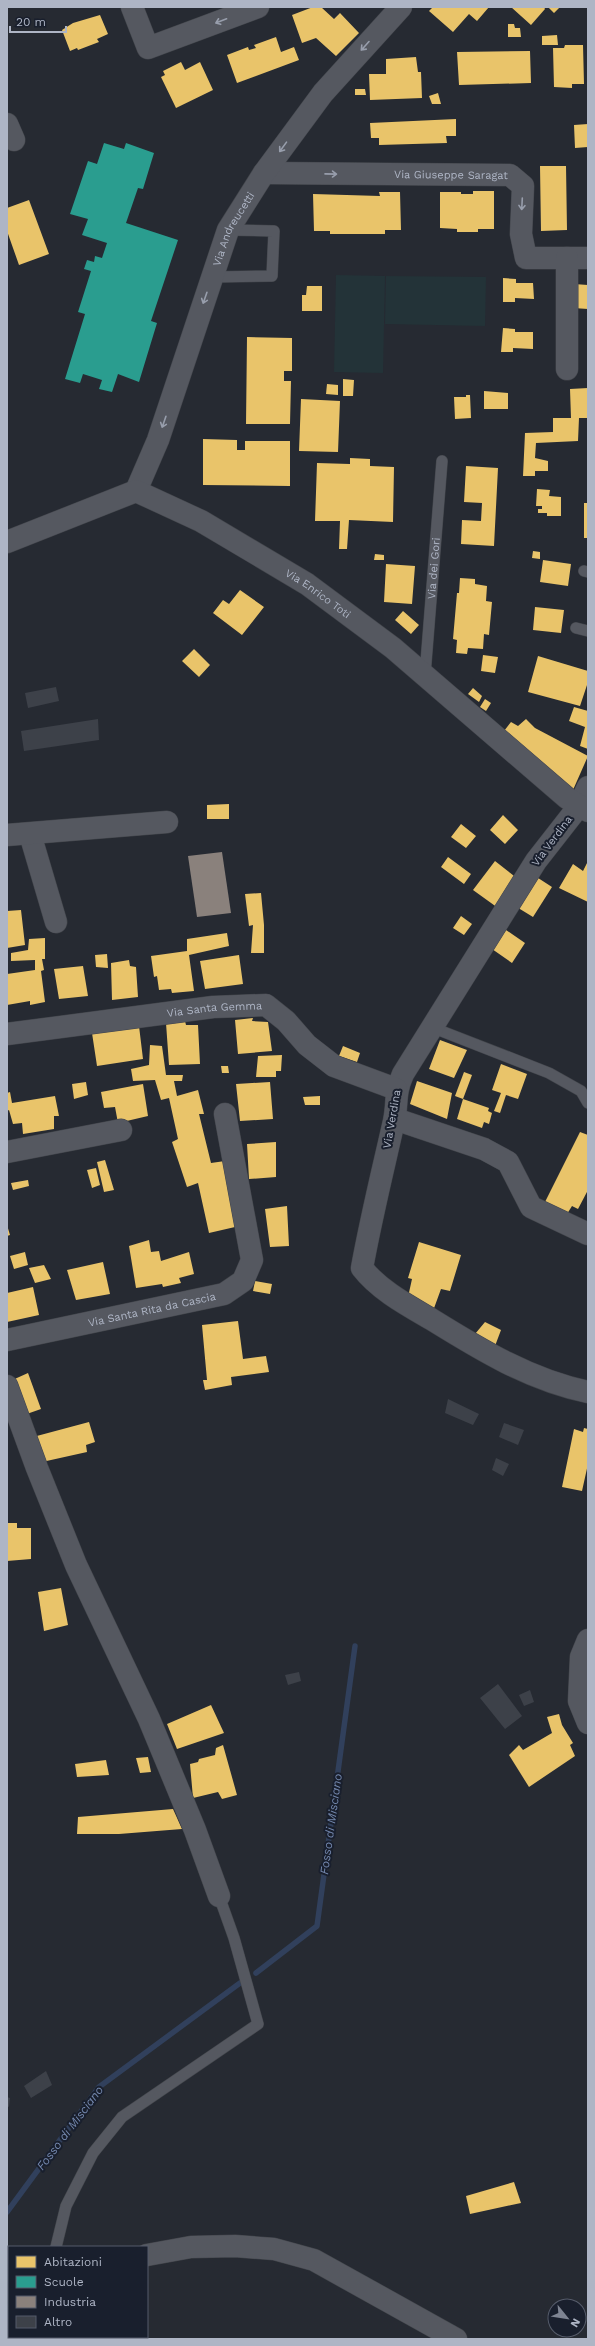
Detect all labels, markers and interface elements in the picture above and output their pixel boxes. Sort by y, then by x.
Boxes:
scale bar [10,8,66,34]
text: 20 m [16,15,46,29]
one-way arrow [216,17,228,25]
one-way arrow [361,41,370,51]
one-way arrow [279,141,288,152]
street label: Via Giuseppe Saragat [394,168,508,181]
one-way arrow [324,170,337,178]
street label: Via Andreucetti [210,189,257,268]
one-way arrow [519,197,526,210]
one-way arrow [201,292,209,304]
one-way arrow [160,415,167,428]
street label: Via dei Gori [425,537,442,600]
street label: Via Enrico Toti [283,566,353,621]
street label: Via Verdina [529,813,575,869]
street label: Via Santa Gemma [166,999,262,1019]
street label: Via Verdina [380,1089,404,1149]
street label: Via Santa Rita da Cascia [87,1289,217,1329]
water label: Fosso di Misciano [317,1773,345,1875]
water label: Fosso di Misciano [34,2083,106,2173]
legend [8,2246,148,2338]
text: Abitazioni [44,2255,102,2269]
text: Scuole [44,2275,84,2289]
text: Industria [44,2295,96,2309]
north arrow [547,2298,587,2338]
text: Altro [44,2315,72,2329]
text: N [568,2316,583,2330]

